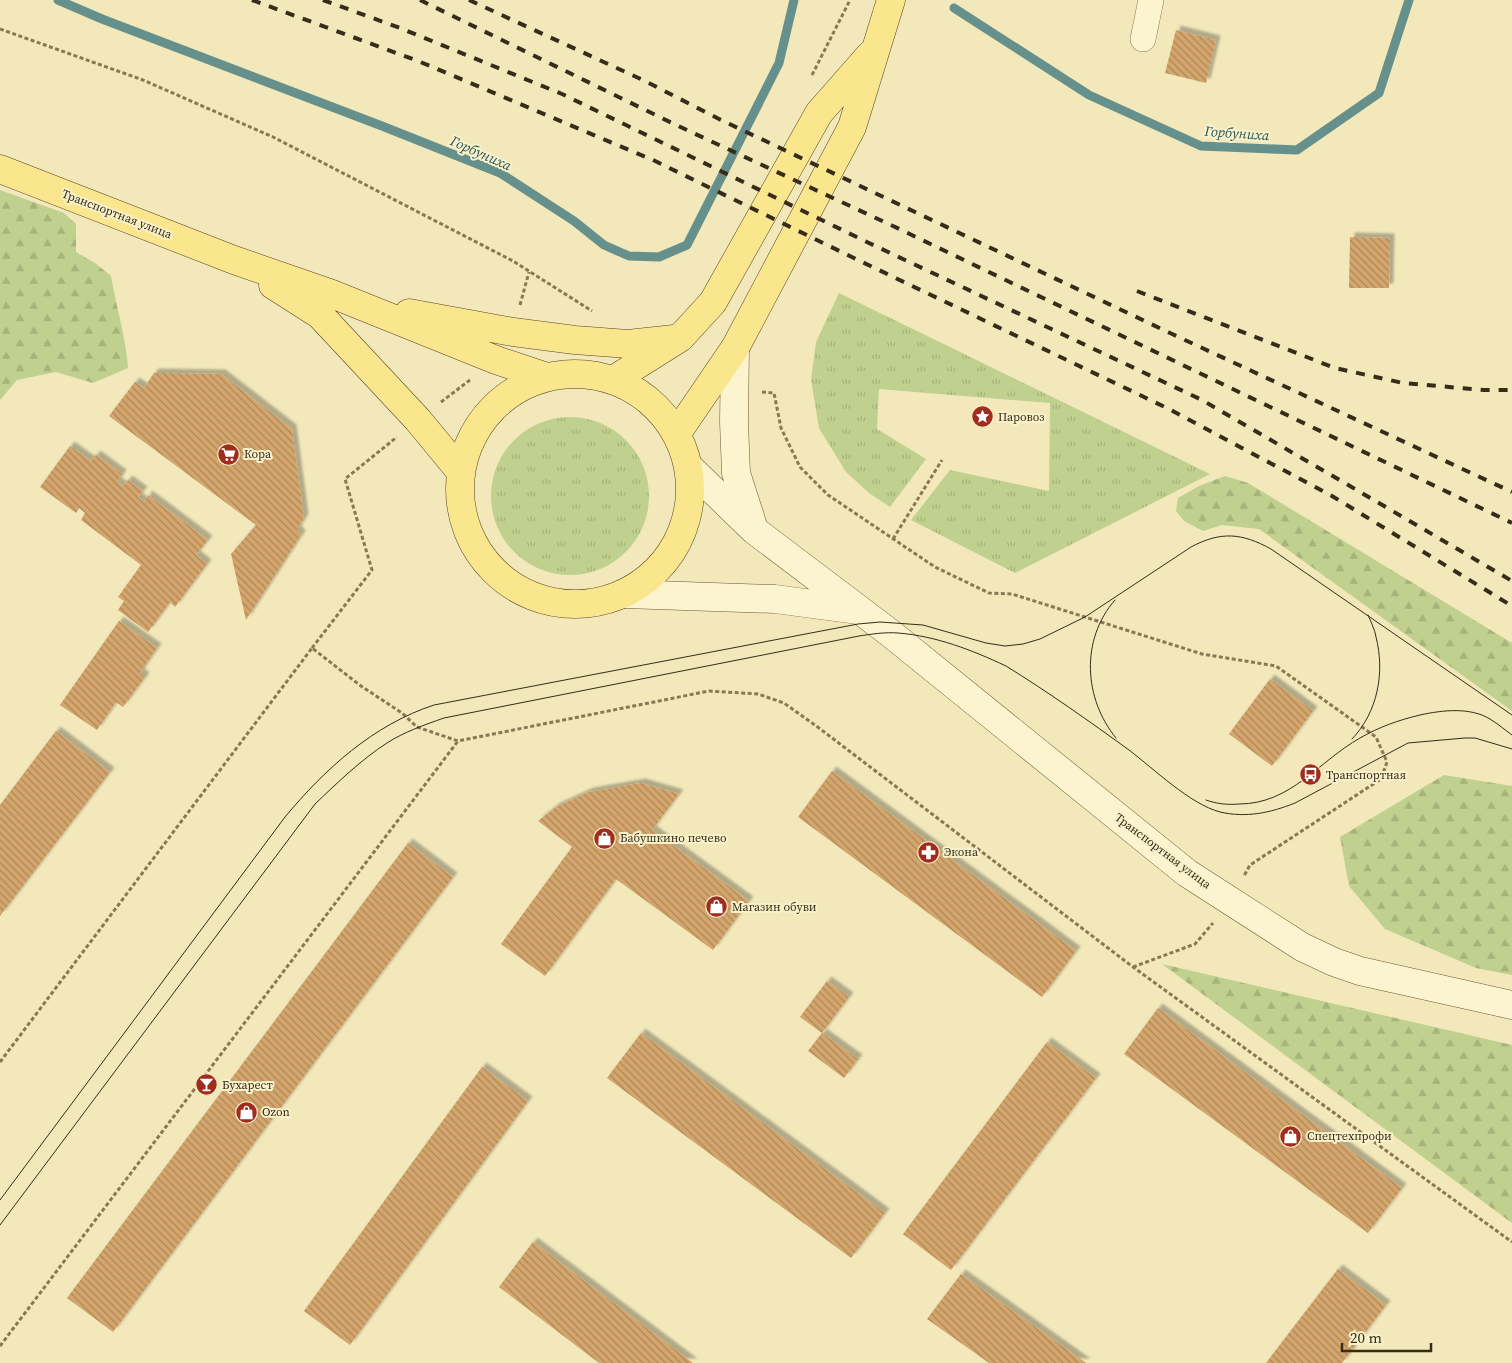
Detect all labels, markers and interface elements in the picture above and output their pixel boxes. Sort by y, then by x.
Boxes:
water label: Горбуниха [1203,121,1271,145]
water label: Горбуниха [446,130,515,176]
street label: Транспортная улица [60,186,175,243]
place icon: Паровоз [970,405,994,429]
place label: Паровоз [998,409,1044,425]
supermarket icon: Кора [216,442,240,466]
place label: Кора [244,446,272,462]
bus stop icon: Транспортная [1298,763,1322,787]
place label: Транспортная [1326,767,1406,783]
street label: Транспортная улица [1112,810,1215,893]
shop icon: Бабушкино печево [592,826,616,850]
place label: Бабушкино печево [620,830,727,846]
pharmacy icon: Экона [916,840,940,864]
place label: Экона [944,844,979,860]
shop icon: Магазин обуви [704,895,728,919]
place label: Магазин обуви [732,899,817,915]
bar icon: Бухарест [194,1073,218,1097]
place label: Бухарест [222,1077,273,1093]
shop icon: Ozon [234,1100,258,1124]
place label: Ozon [262,1104,290,1120]
shop icon: Спецтехпрофи [1279,1124,1303,1148]
place label: Спецтехпрофи [1307,1128,1392,1144]
scale bar [1342,1320,1431,1352]
text: 20 m [1350,1327,1382,1348]

